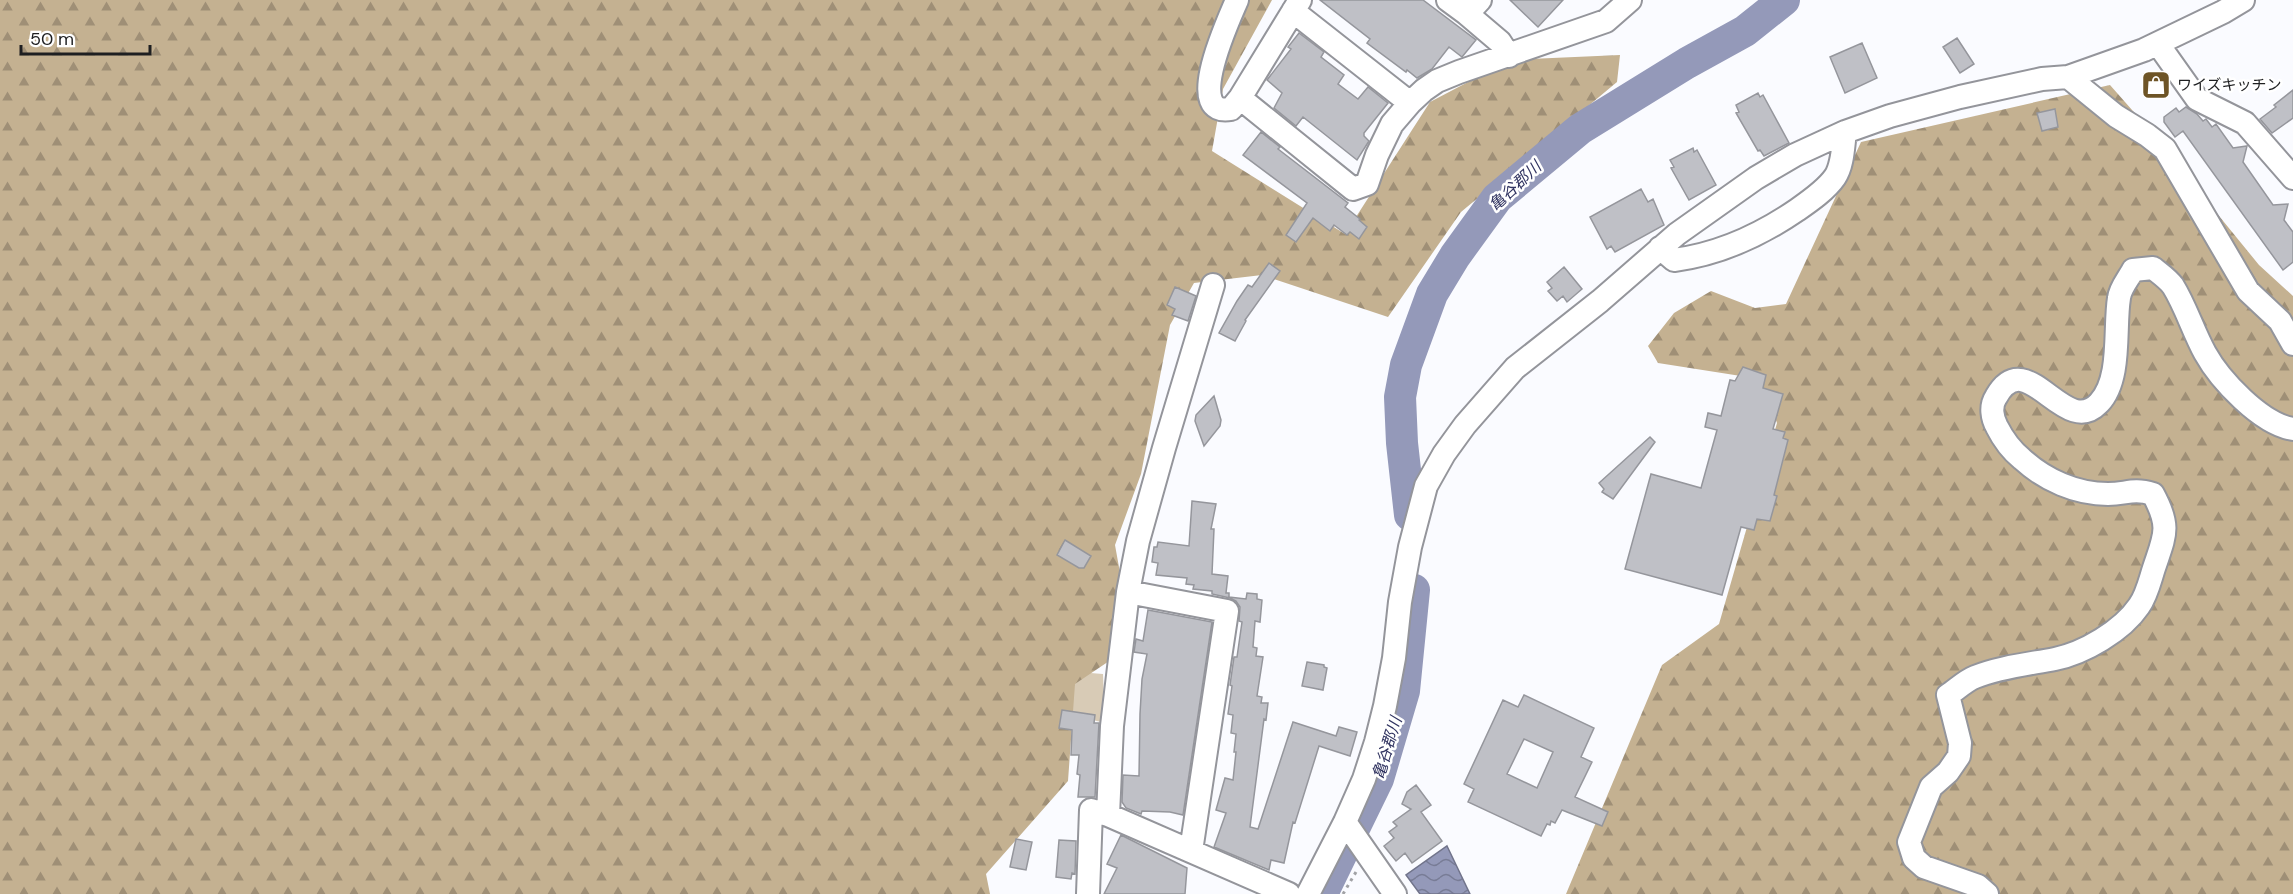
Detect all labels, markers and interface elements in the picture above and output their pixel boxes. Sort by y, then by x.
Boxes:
scale bar [21,18,150,56]
text: 50 m [30,27,74,51]
shop icon: ワイズキッチン [2140,69,2172,101]
place label: ワイズキッチン [2177,75,2282,95]
water label: 亀谷郡川 [1484,155,1547,216]
water label: 亀谷郡川 [1368,712,1407,782]

